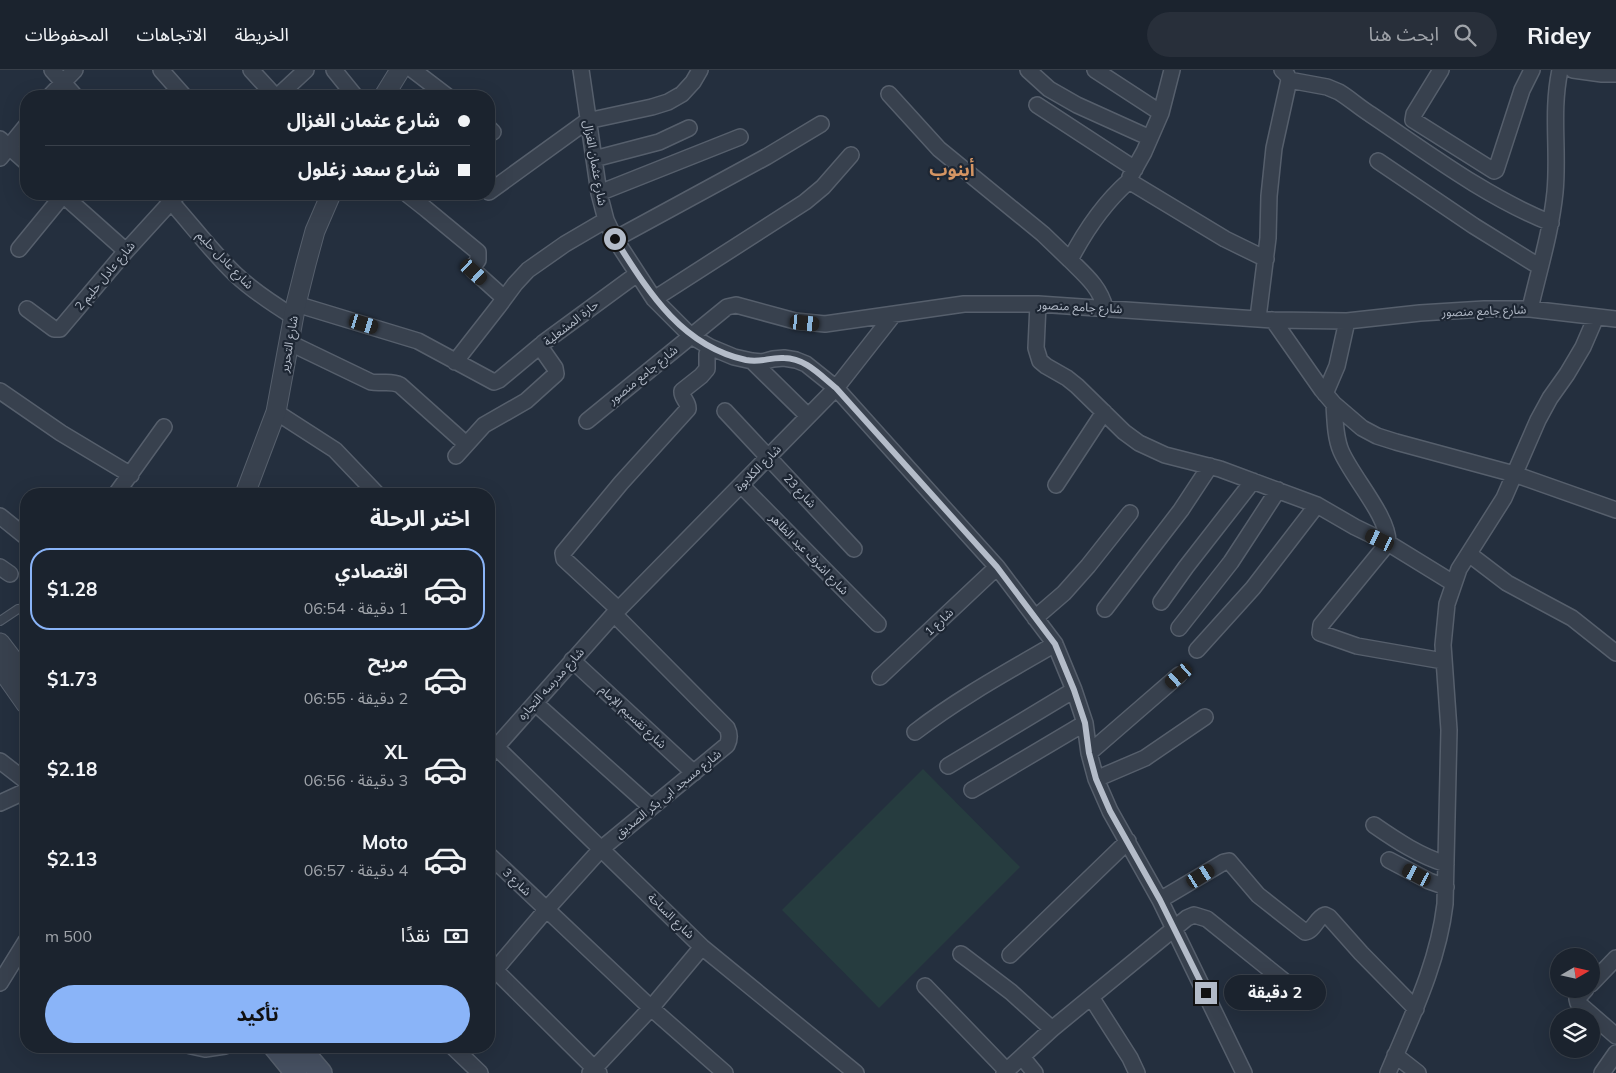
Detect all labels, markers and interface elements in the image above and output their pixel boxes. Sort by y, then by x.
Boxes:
search box [1147,12,1497,57]
text: Ridey [1527,20,1591,50]
icon: search [1451,21,1479,49]
text: ابحث هنا [1369,22,1439,46]
text: المحفوظات [25,23,109,46]
text: الاتجاهات [137,23,207,46]
text: الخريطة [235,23,289,46]
text: شارع عثمان الغزال [287,108,440,132]
street label: شارع عثمان الغزال [579,119,610,207]
text: شارع سعد زغلول [298,157,440,181]
district label: أبنوب [929,157,975,181]
street label: شارع عادل حليم [192,227,257,293]
route start [604,228,626,250]
street label: شارع عادل حليم 2 [71,238,139,315]
car [457,256,490,288]
street label: حارة المشعلية [540,296,601,349]
street label: شارع جامع منصور [1036,297,1123,318]
street label: شارع جامع منصور [1440,302,1527,322]
car [347,312,380,336]
street label: شارع التحرير [276,314,303,375]
car [789,314,820,332]
street label: شارع جامع منصور [604,342,682,409]
street label: شارع الكلابوة [731,441,785,495]
street label: شارع 23 [779,471,820,512]
text: اختر الرحلة [370,504,470,532]
street label: شارع اشرف عبد الظاهر [765,509,852,599]
car [1363,527,1396,553]
text: اقتصادي [335,559,408,583]
icon: car [423,567,468,612]
text: $1.28 [47,577,97,601]
text: 1 دقيقة · 06:54 [304,598,408,618]
street label: شارع 1 [921,605,957,640]
street label: شارع مدرسه التجاره [514,644,588,724]
text: مريح [368,649,408,673]
icon: car [423,657,468,702]
car [1162,660,1195,692]
text: $1.73 [47,667,97,691]
street label: شارع تقسيم الإمام [595,682,670,753]
text: 2 دقيقة · 06:55 [304,688,408,708]
text: XL [385,740,408,764]
street label: شارع مسجد ابى بكر الصديق [611,746,725,843]
icon: car [423,747,468,792]
text: $2.18 [47,757,97,781]
text: 3 دقيقة · 06:56 [304,770,408,790]
text: Moto [362,830,408,854]
icon: car [423,837,468,882]
text: $2.13 [47,847,97,871]
text: 4 دقيقة · 06:57 [304,860,408,880]
car [1184,862,1217,890]
car [1400,862,1433,888]
street label: شارع 3 [499,865,535,900]
street label: شارع الساحة [643,890,698,943]
icon: cash [442,922,470,950]
text: نقدًا [401,923,430,947]
text: 500 m [45,926,92,946]
north arrow [1550,948,1600,998]
map controls [1550,948,1600,1058]
callout: 2 دقيقة [1224,976,1326,1010]
route end [1195,982,1217,1004]
text: 2 دقيقة [1248,982,1302,1002]
button: تأكيد [45,985,470,1043]
button: layers [1550,1008,1600,1058]

